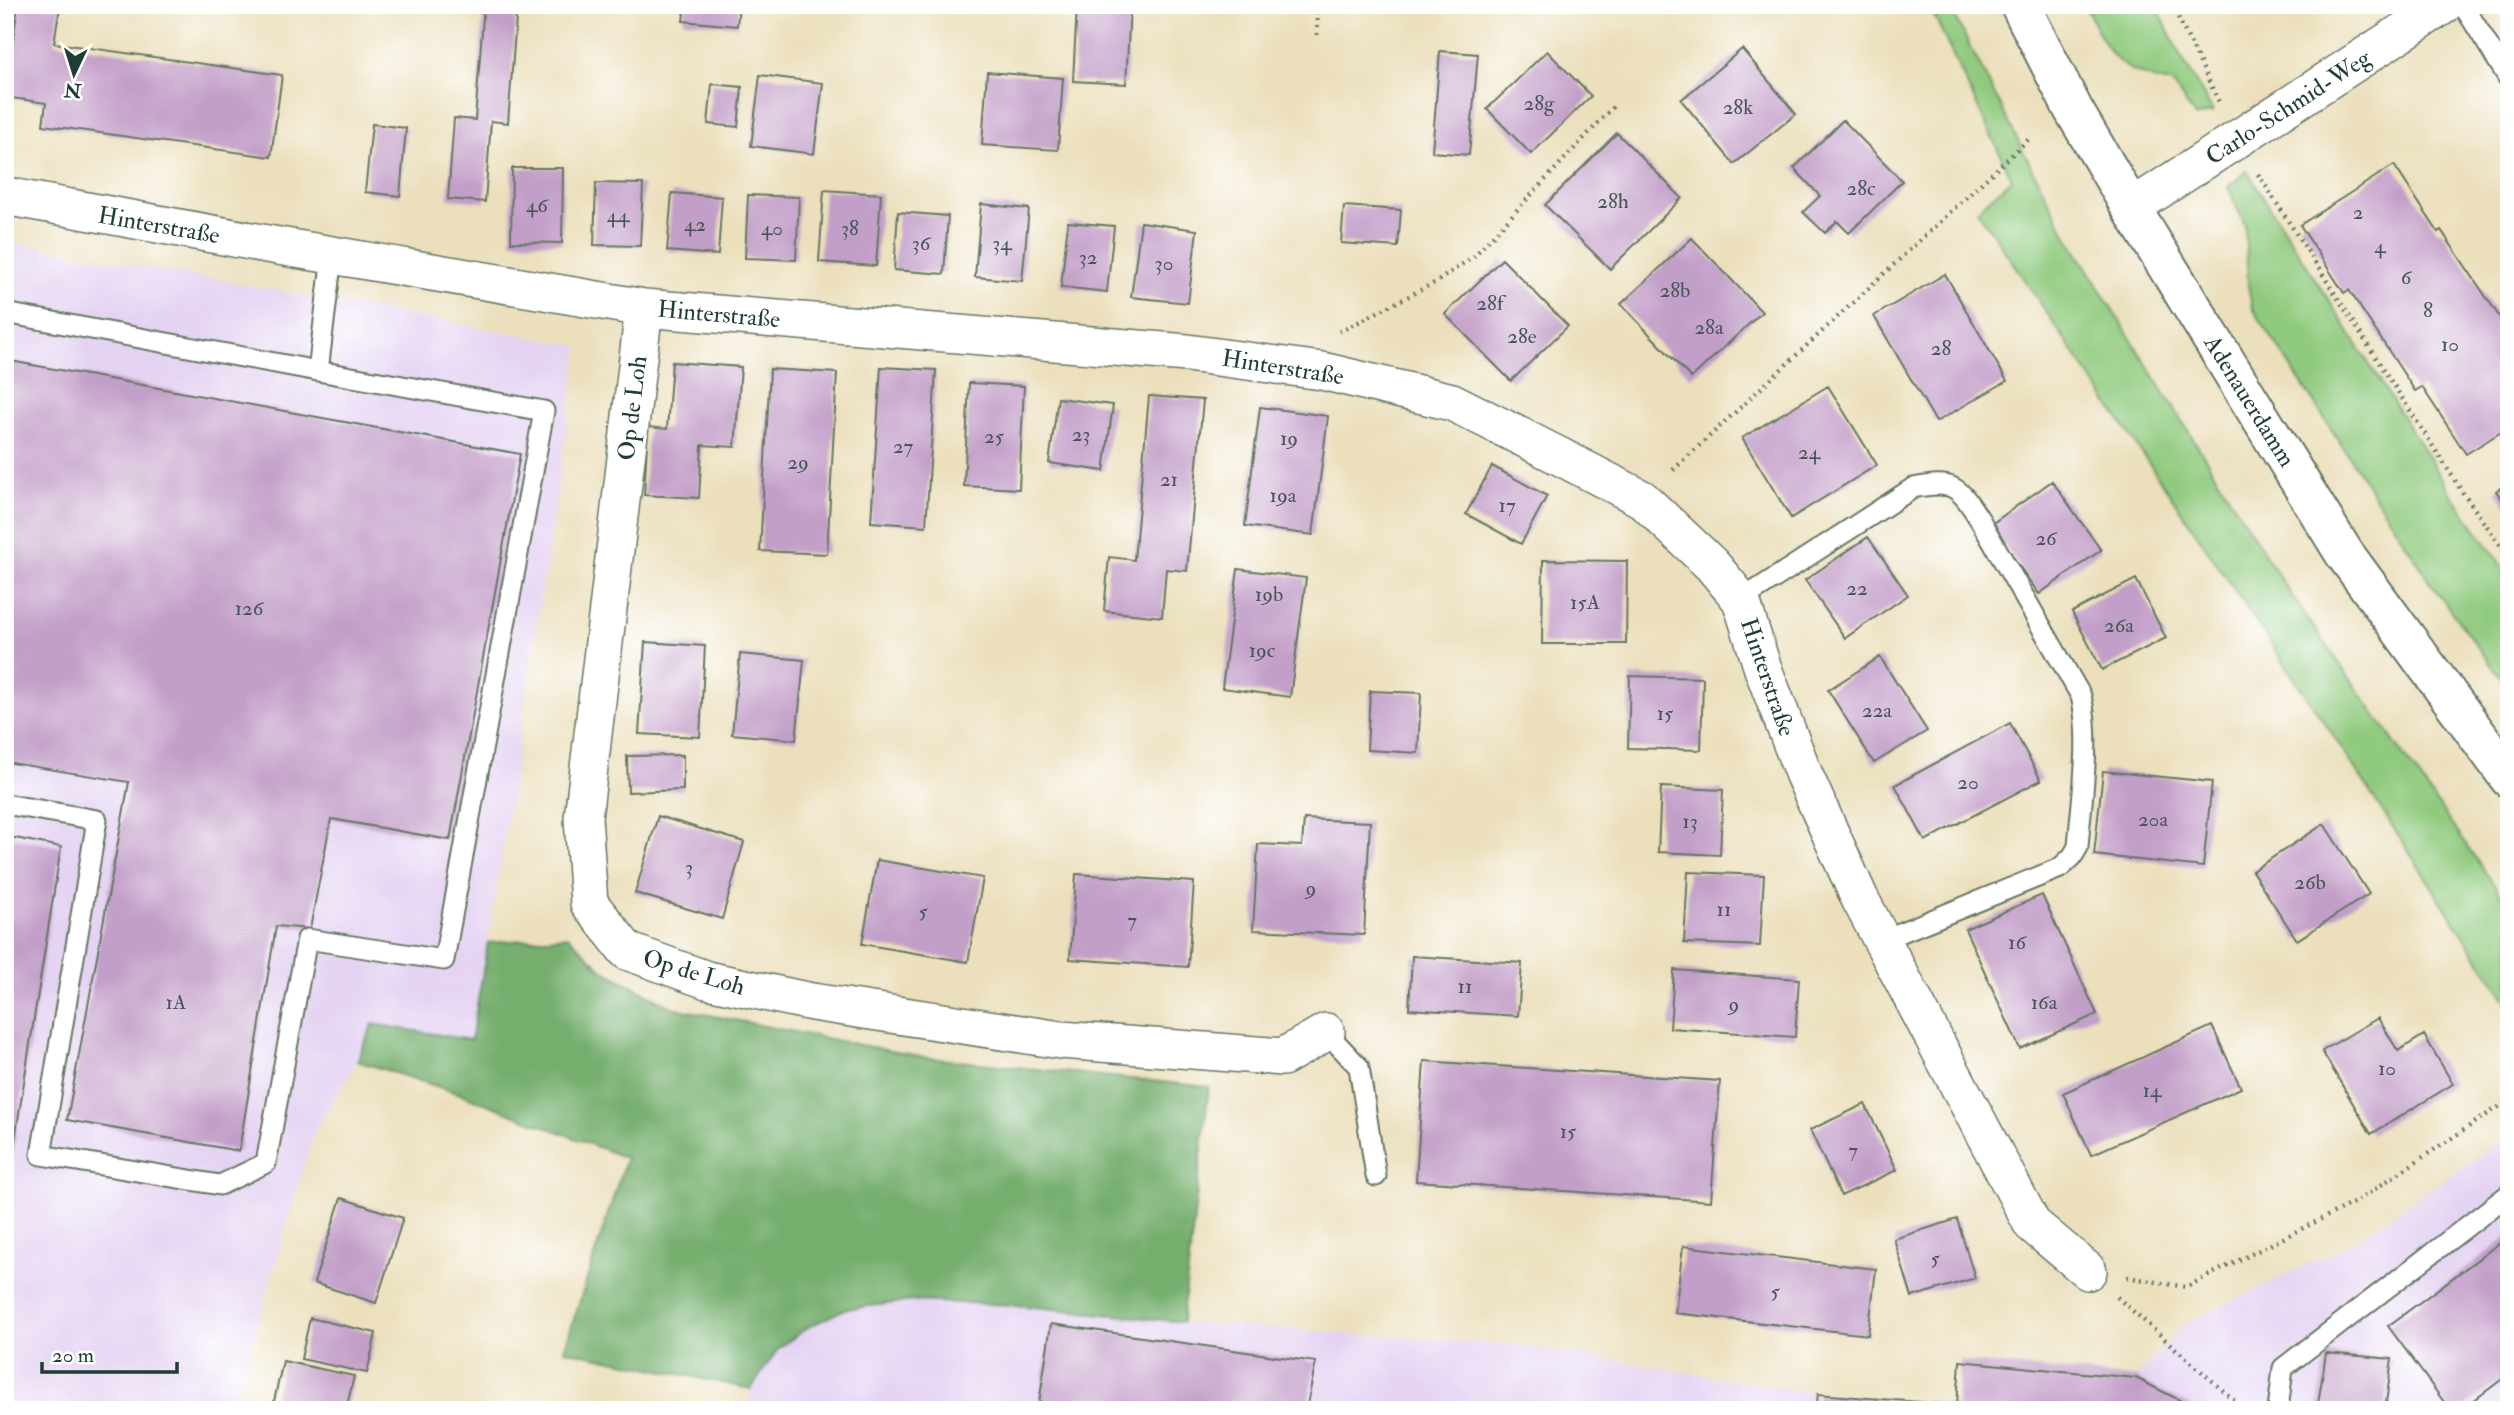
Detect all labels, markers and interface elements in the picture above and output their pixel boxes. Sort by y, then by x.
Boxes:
north arrow [38,38,108,108]
street label: Carlo-Schmid-Weg [2200,42,2378,172]
text: N [63,77,83,103]
house number: 28g [1524,90,1555,117]
house number: 28k [1723,94,1753,121]
house number: 28c [1847,175,1876,202]
house number: 28h [1597,188,1629,215]
house number: 46 [526,192,549,219]
house number: 2 [2353,199,2363,226]
street label: Hinterstraße [96,200,222,251]
house number: 44 [607,202,631,229]
house number: 42 [684,211,706,238]
house number: 40 [761,215,783,242]
house number: 38 [841,215,859,242]
house number: 36 [912,230,932,257]
house number: 34 [992,230,1013,257]
house number: 4 [2374,233,2387,260]
house number: 32 [1079,244,1097,271]
house number: 30 [1155,250,1173,277]
house number: 6 [2401,264,2413,291]
house number: 28b [1660,277,1690,304]
house number: 28f [1476,290,1507,317]
street label: Hinterstraße [656,294,781,335]
house number: 8 [2423,297,2433,324]
house number: 28a [1694,314,1724,341]
house number: 28e [1507,323,1537,350]
street label: Adenauerdamm [2196,329,2303,473]
house number: 10 [2441,331,2459,358]
house number: 28 [1931,335,1951,362]
street label: Hinterstraße [1220,343,1346,392]
street label: Op de Loh [611,354,654,462]
house number: 23 [1072,421,1090,448]
house number: 25 [984,423,1005,450]
house number: 19 [1280,425,1298,452]
house number: 27 [893,433,913,460]
house number: 24 [1798,439,1822,466]
house number: 29 [787,449,809,476]
house number: 21 [1160,466,1178,493]
house number: 19a [1270,482,1297,509]
house number: 17 [1498,492,1516,519]
house number: 26 [2035,525,2058,552]
house number: 22 [1846,575,1868,602]
house number: 19b [1255,581,1283,608]
house number: 15A [1570,589,1600,616]
house number: 126 [235,595,265,622]
house number: 26a [2104,612,2134,639]
street label: Hinterstraße [1733,614,1802,740]
house number: 19c [1249,637,1276,664]
house number: 22a [1862,697,1892,724]
house number: 15 [1657,700,1674,727]
house number: 20 [1957,769,1979,796]
house number: 20a [2138,806,2168,833]
house number: 13 [1682,808,1698,835]
house number: 3 [685,854,693,881]
house number: 26b [2294,869,2326,896]
house number: 9 [1304,875,1316,902]
house number: 11 [1717,896,1732,923]
house number: 5 [918,898,928,925]
house number: 7 [1127,907,1137,934]
house number: 16 [2008,929,2027,956]
street label: Op de Loh [639,942,749,1003]
house number: 11 [1458,973,1473,1000]
house number: 1A [166,989,186,1016]
house number: 16a [2031,989,2058,1016]
house number: 9 [1727,991,1739,1018]
house number: 10 [2378,1055,2396,1082]
house number: 14 [2143,1077,2163,1104]
house number: 15 [1560,1118,1577,1145]
house number: 7 [1848,1137,1858,1164]
house number: 5 [1930,1245,1940,1272]
house number: 5 [1770,1278,1780,1305]
scale bar [42,1331,177,1375]
text: 20 m [52,1342,94,1369]

